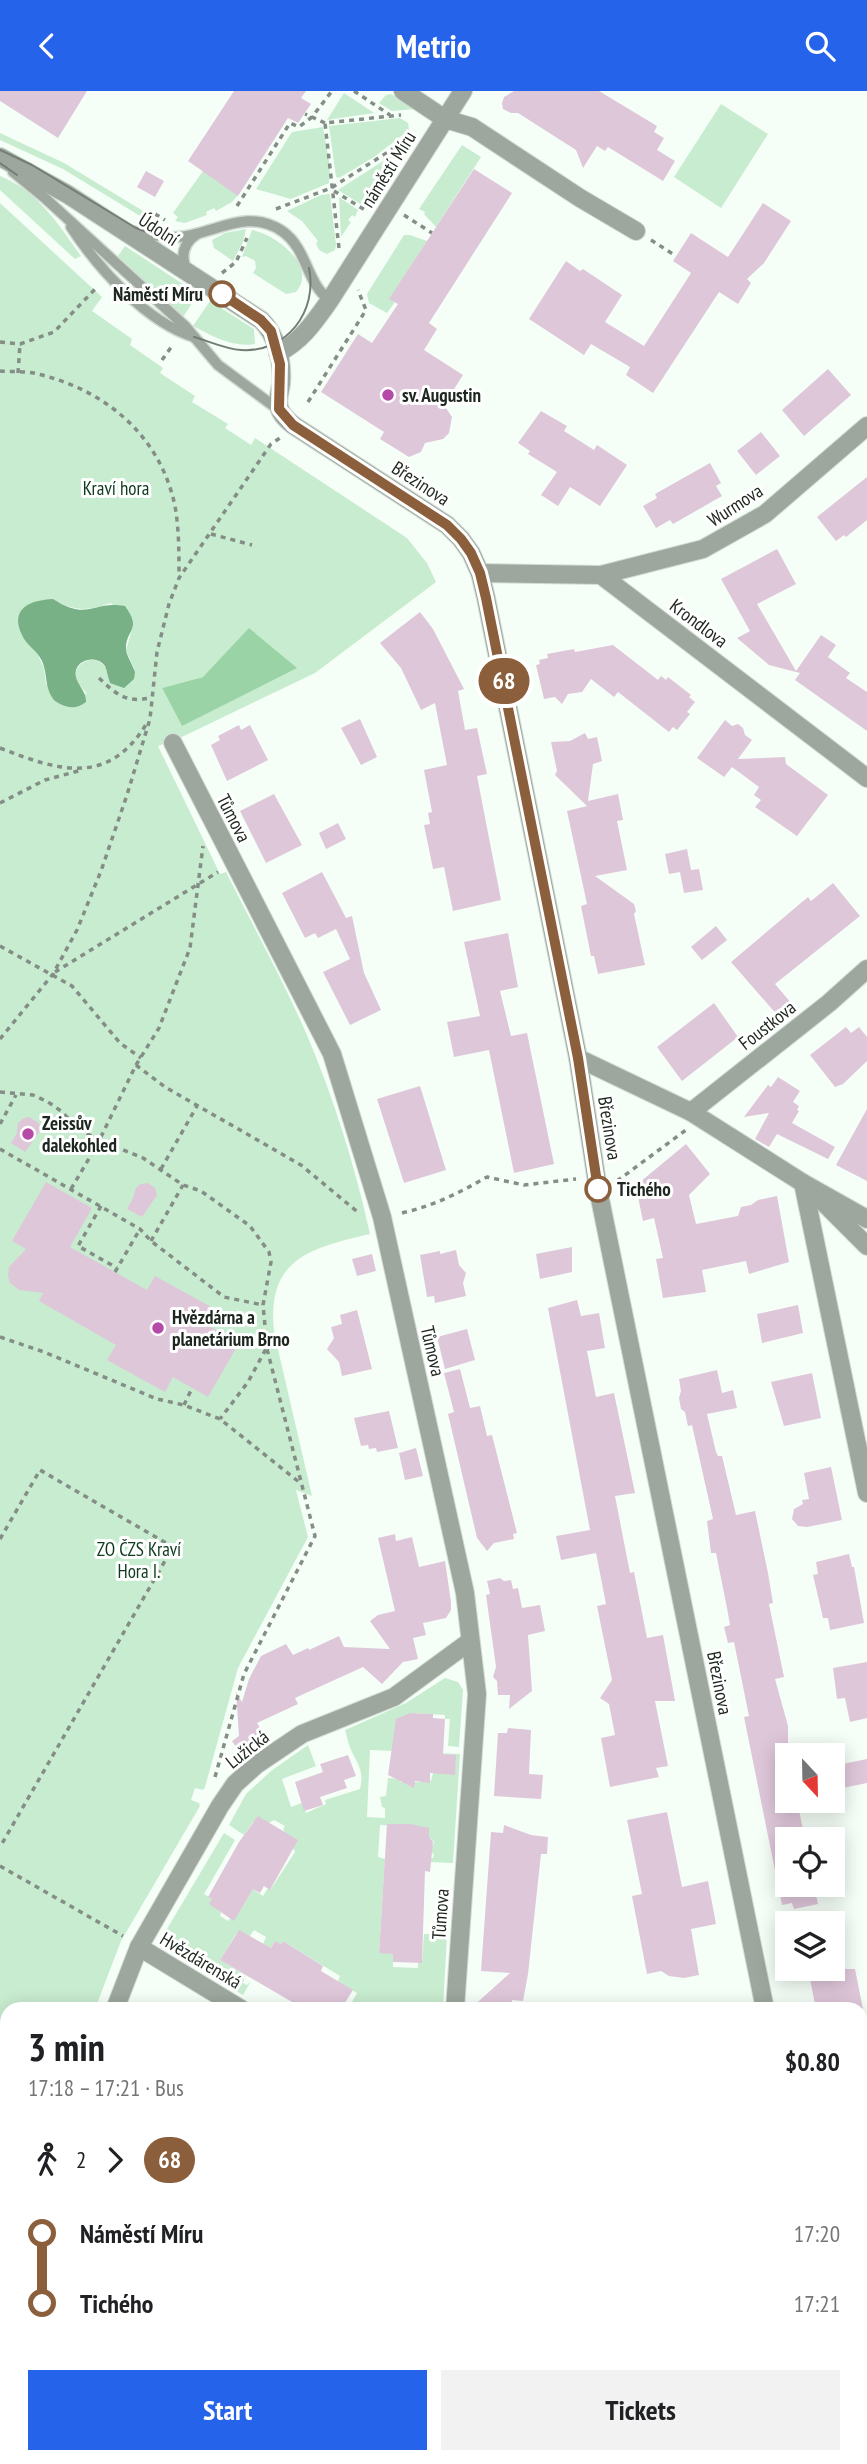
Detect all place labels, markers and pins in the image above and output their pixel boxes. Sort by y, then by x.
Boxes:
marker: Náměstí Míru [209,281,235,307]
place label: Náměstí Míru [113,282,203,306]
place label: sv. Augustin [402,383,481,407]
marker: sv. Augustin [380,387,396,403]
place label: Zeissův dalekohled [42,1111,117,1157]
marker: Zeissův dalekohled [20,1126,36,1142]
marker: Tichého [585,1176,611,1202]
place label: Tichého [617,1177,671,1201]
place label: Hvězdárna a planetárium Brno [172,1305,290,1351]
marker: Hvězdárna a planetárium Brno [150,1320,166,1336]

